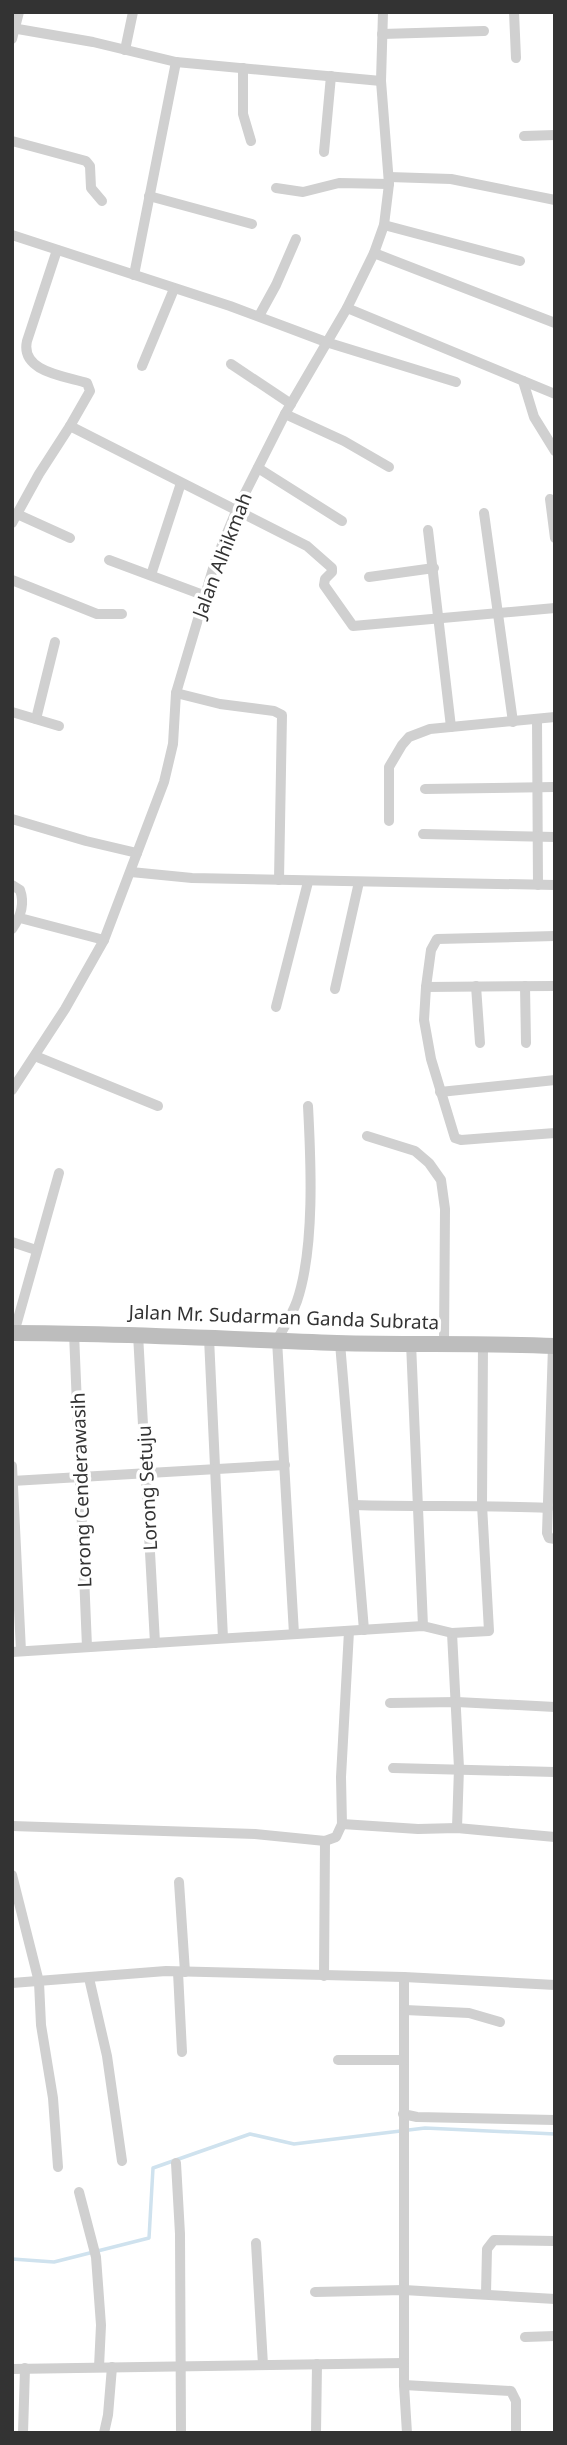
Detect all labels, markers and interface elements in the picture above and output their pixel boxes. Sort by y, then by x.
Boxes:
street label: Jalan Alhikmah [185,489,258,623]
street label: Jalan Mr. Sudarman Ganda Subrata [126,1299,440,1335]
street label: Lorong Cenderawasih [65,1392,97,1588]
street label: Lorong Setuju [131,1425,163,1551]

